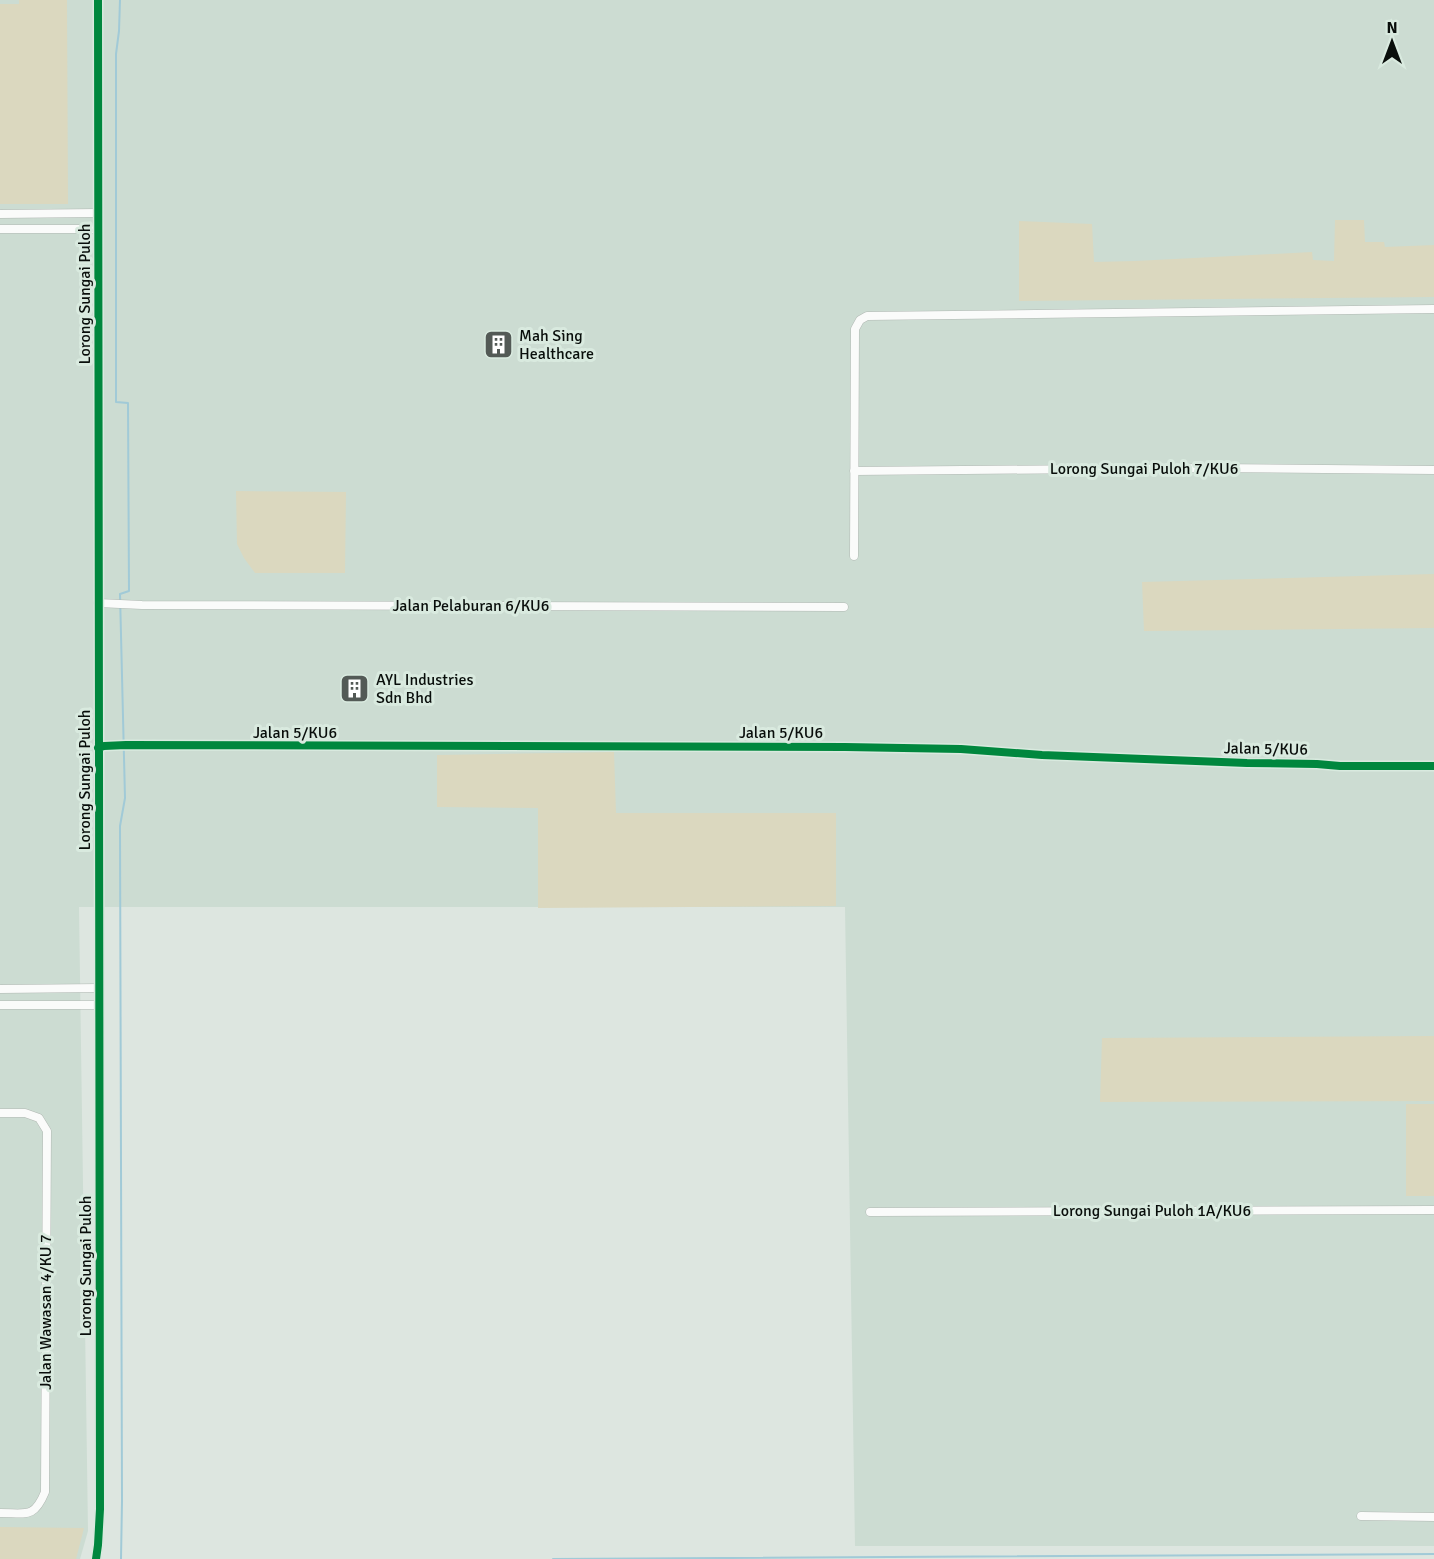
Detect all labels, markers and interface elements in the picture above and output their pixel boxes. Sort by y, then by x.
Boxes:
north arrow [1362,12,1422,72]
text: N [1386,18,1398,38]
street label: Lorong Sungai Puloh [75,224,95,364]
place label: Mah Sing Healthcare [519,326,594,364]
building icon: Mah Sing Healthcare [482,329,514,361]
street label: Lorong Sungai Puloh 7/KU6 [1050,459,1238,479]
street label: Jalan Pelaburan 6/KU6 [393,596,549,616]
place label: AYL Industries Sdn Bhd [376,670,473,708]
building icon: AYL Industries Sdn Bhd [339,673,371,705]
street label: Lorong Sungai Puloh [75,710,95,850]
street label: Jalan 5/KU6 [253,723,337,743]
street label: Jalan 5/KU6 [739,723,823,743]
street label: Jalan 5/KU6 [1224,738,1308,760]
street label: Lorong Sungai Puloh [76,1196,96,1336]
street label: Lorong Sungai Puloh 1A/KU6 [1053,1201,1251,1221]
street label: Jalan Wawasan 4/KU 7 [36,1234,56,1390]

